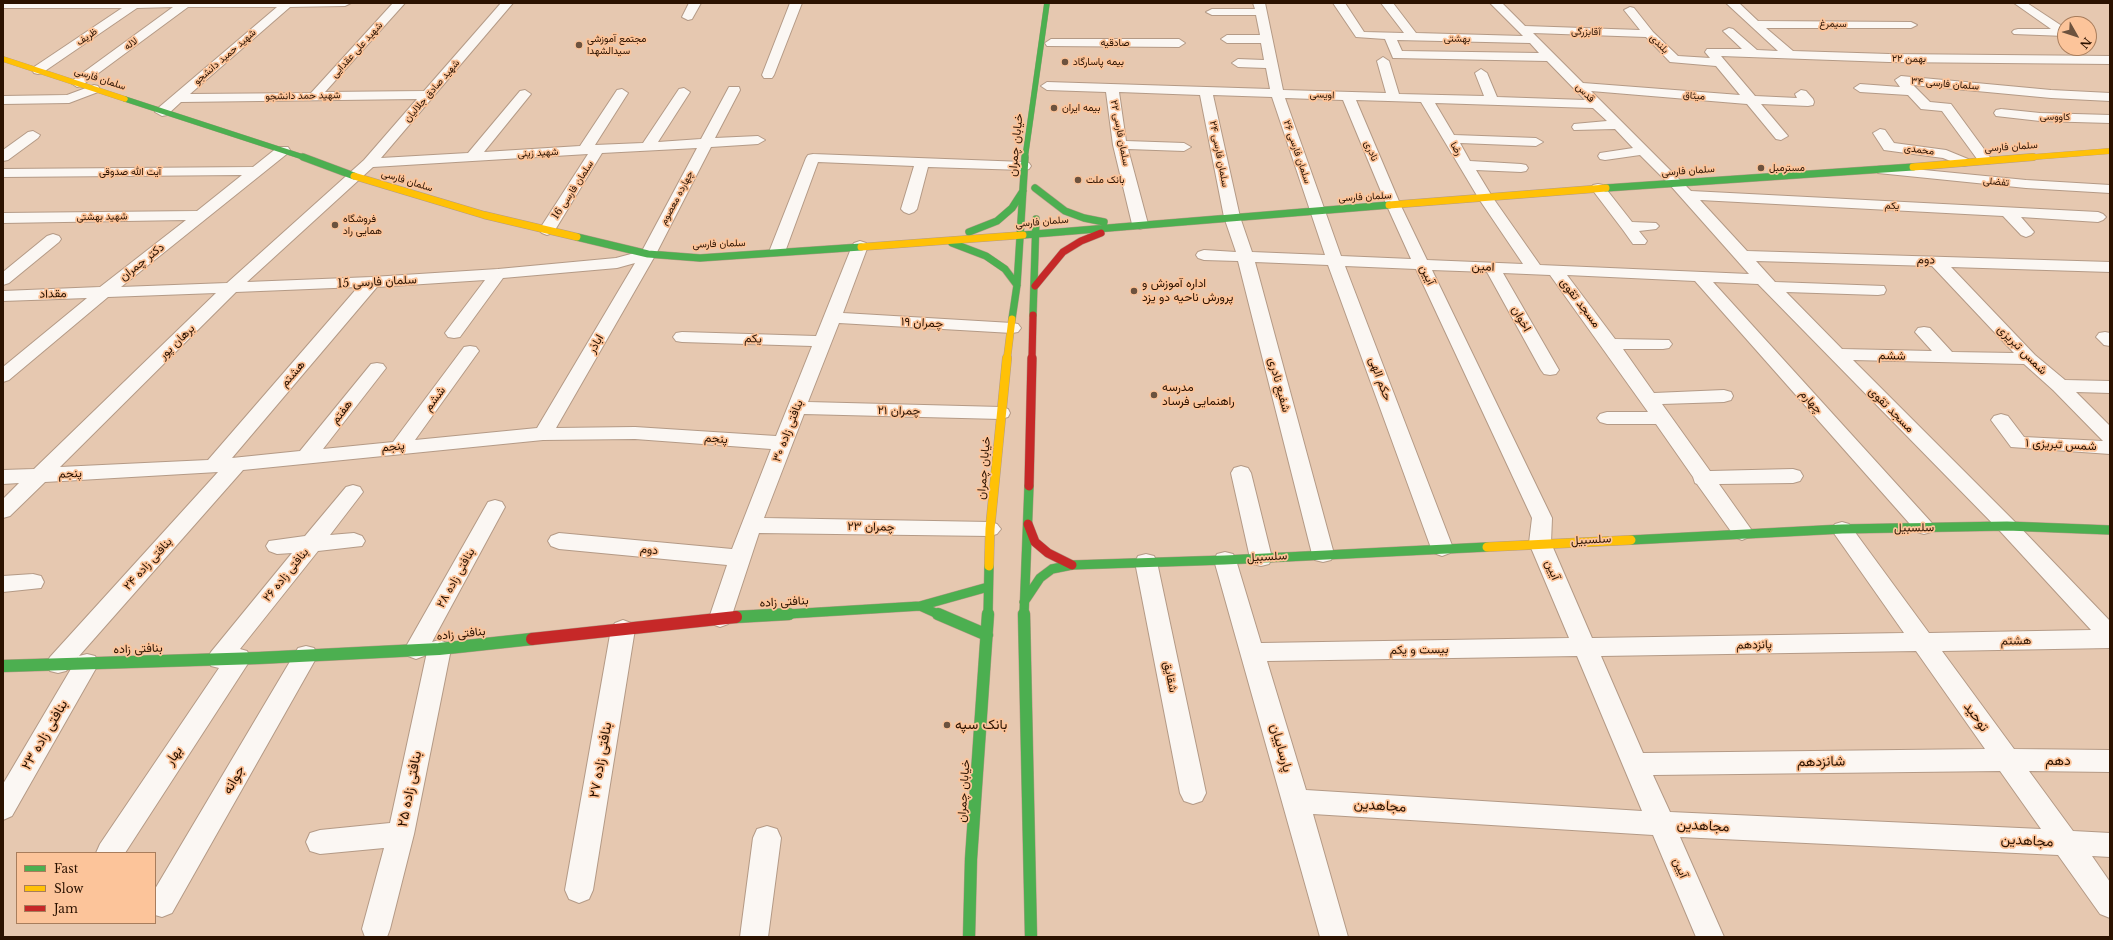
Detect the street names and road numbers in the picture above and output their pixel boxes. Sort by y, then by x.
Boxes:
street label: سیمرغ [1819,18,1847,30]
street label: شهید علی عقدایی [329,20,385,80]
street label: آقابزرگی [1571,25,1601,39]
street label: ظریف [74,26,100,48]
street label: شهید حمید دانشجو [191,27,259,87]
street label: بلندی [1647,32,1671,56]
street label: بهشتی [1444,33,1470,45]
street label: لاله [122,35,140,53]
street label: صادقیه [1100,37,1130,49]
street label: ۲۲ بهمن [1892,53,1926,65]
street label: شهید صادق جلالیان [402,57,462,125]
street label: سلمان فارسی [73,65,127,93]
street label: سلمان فارسی ۳۴ [1910,75,1980,93]
street label: قدس [1573,81,1597,105]
street label: شهید حمد دانشجو [265,89,341,103]
street label: اویسی [1309,89,1335,101]
street label: میثاق [1682,89,1706,103]
street label: سلمان فارسی ۲۲ [1108,99,1132,167]
street label: کاووسی [2040,111,2070,123]
street label: خیابان چمران [1006,113,1026,177]
street label: سلمان فارسی ۲۶ [1281,119,1313,185]
street label: سلمان فارسی ۲۴ [1207,120,1231,188]
street label: نادری [1361,139,1381,163]
street label: سلمان فارسی [1984,139,2038,155]
street label: رضا [1447,140,1465,158]
street label: محمدی [1903,142,1935,158]
street label: شهید زینی [517,146,559,160]
street label: سلمان فارسی 16 [550,159,596,221]
street label: سلمان فارسی [1661,163,1715,179]
street label: آیت الله صدوقی [99,166,161,178]
street label: سلمان فارسی [380,167,434,195]
street label: چهارده معصوم [658,169,696,227]
street label: تفضلی [1982,175,2010,189]
street label: سلمان فارسی [1338,190,1392,204]
street label: یکم [1884,200,1900,212]
street label: شهید بهشتی [76,211,128,223]
street label: سلمان فارسی [1015,214,1069,230]
street label: سلمان فارسی [692,237,746,251]
street label: دکتر چمران [117,240,167,284]
street label: دوم [1917,253,1935,267]
street label: امین [1471,259,1495,275]
street label: آیین [1416,263,1438,287]
street label: سلمان فارسی 15 [337,273,417,291]
street label: مسجد تقوی [1557,275,1603,331]
street label: مقداد [39,286,67,302]
street label: اخوان [1508,304,1534,334]
street label: چمران ۱۹ [900,315,944,331]
street label: برهان پور [156,322,198,362]
street label: شمس تبریزی [1994,322,2050,378]
street label: یکم [744,331,762,347]
street label: اباذر [585,332,607,356]
street label: ششم [1878,348,1906,364]
street label: حکم الهی [1365,355,1395,403]
street label: شفیع نادری [1265,356,1293,414]
street label: هشتم [278,358,308,390]
street label: ششم [421,384,449,414]
street label: مسجد تقوی [1865,384,1917,436]
street label: چهارم [1796,387,1826,417]
street label: هفتم [328,397,356,427]
street label: بنافتی زاده ۳۰ [770,398,806,464]
street label: چمران ۲۱ [877,403,921,419]
street label: پنجم [704,431,728,447]
street label: خیابان چمران [974,436,994,500]
street label: شمس تبریزی ۱ [2025,436,2097,454]
street label: پنجم [381,439,405,455]
street label: پنجم [58,466,82,482]
street label: چمران ۲۳ [847,519,895,535]
street label: سلسبیل [1894,520,1934,536]
street label: سلسبیل [1570,532,1612,548]
street label: بنافتی زاده ۲۴ [121,535,175,593]
street label: دوم [639,542,659,558]
street label: بنافتی زاده ۲۶ [260,545,312,605]
street label: بنافتی زاده ۲۸ [434,546,478,610]
street label: سلسبیل [1246,549,1288,565]
street label: آیین [1541,558,1563,582]
street label: بنافتی زاده [759,594,809,610]
street label: بنافتی زاده [436,624,486,644]
street label: هشتم [2001,634,2031,648]
street label: پانزدهم [1736,637,1772,653]
street label: بنافتی زاده [113,641,163,657]
street label: بیست و یکم [1389,642,1449,658]
street label: شقایق [1160,660,1180,694]
street label: بنافتی زاده ۲۳ [18,697,72,773]
street label: توحید [1960,699,1992,735]
street label: بنافتی زاده ۲۷ [586,721,616,799]
street label: پارساییان [1266,722,1296,774]
street label: بهار [162,743,186,769]
street label: بنافتی زاده ۲۵ [394,750,426,828]
street label: دهم [2045,752,2071,770]
street label: شانزدهم [1797,753,1845,771]
street label: خیابان چمران [955,759,973,823]
street label: جوانه [219,763,249,797]
street label: مجاهدین [1353,796,1407,816]
street label: مجاهدین [1676,816,1730,836]
street label: مجاهدین [2000,831,2054,851]
street label: آیین [1669,856,1691,880]

